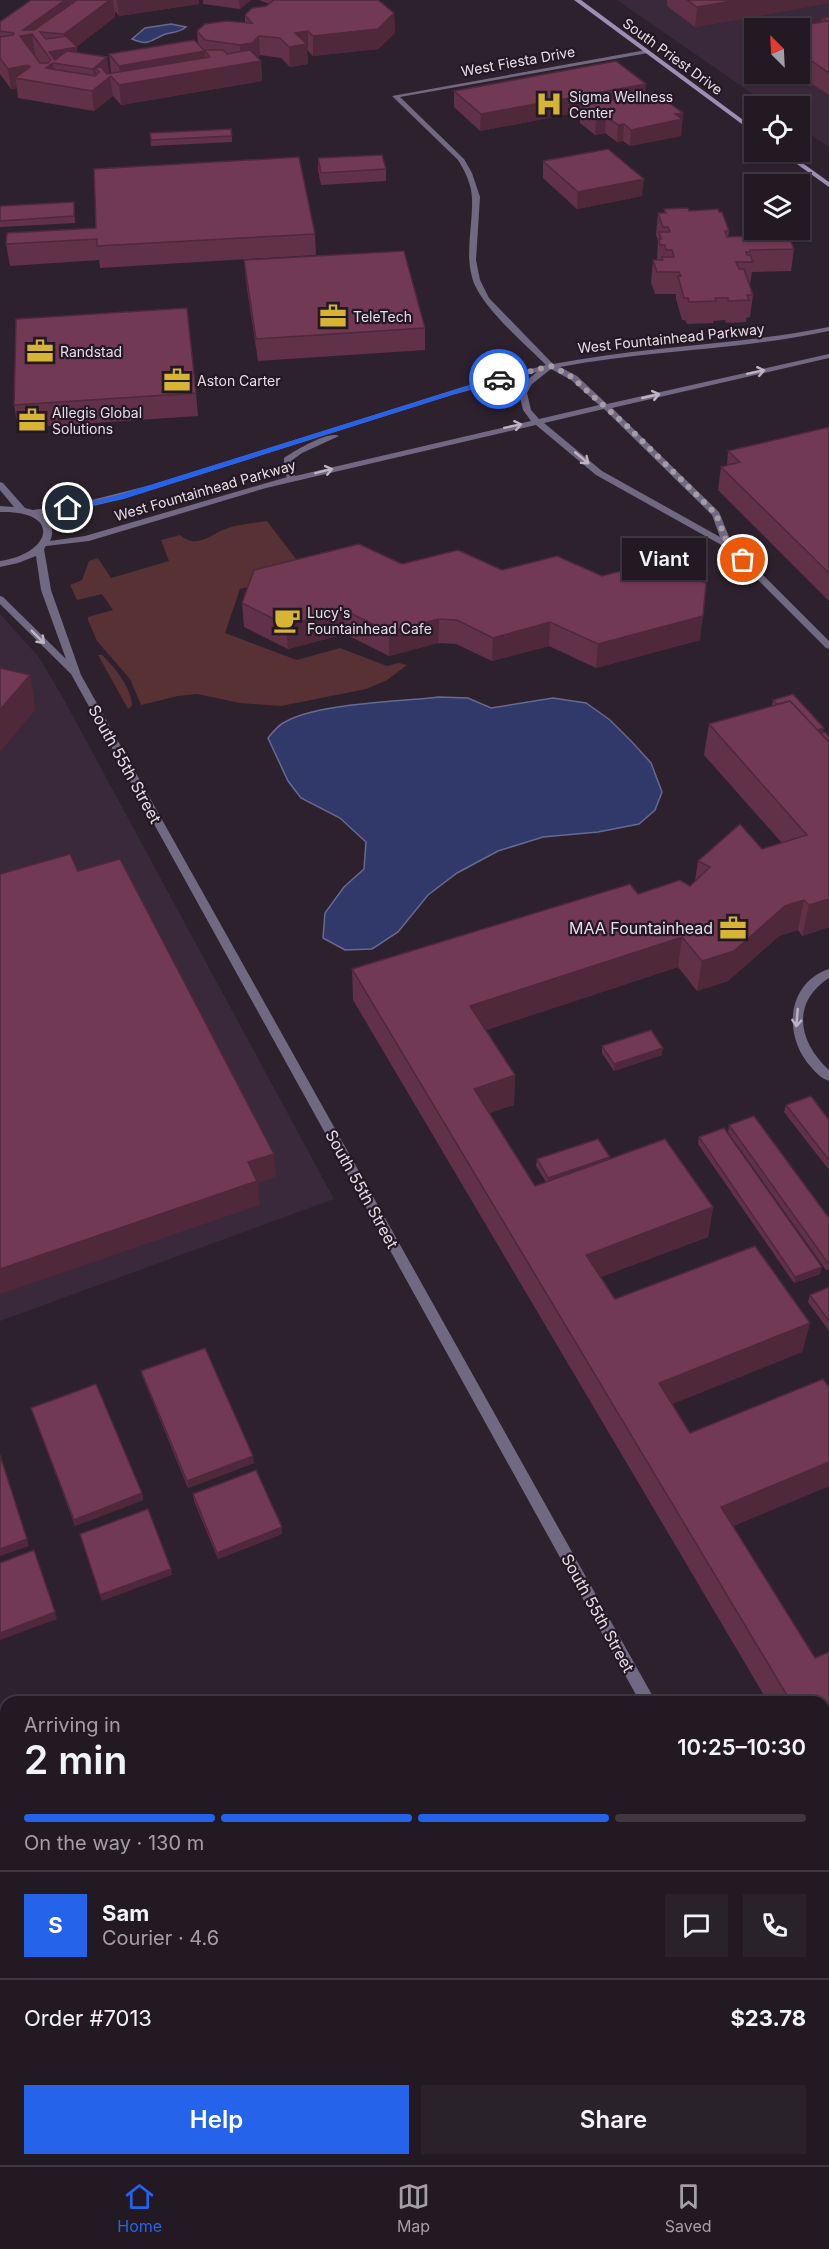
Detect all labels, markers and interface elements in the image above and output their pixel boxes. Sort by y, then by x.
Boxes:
street label: South Priest Drive [620,14,726,98]
north arrow [744,18,810,84]
map controls [744,18,810,240]
street label: West Fiesta Drive [460,43,576,79]
place label: Sigma Wellness Center [569,88,673,121]
hospital icon: Sigma Wellness Center [534,89,564,119]
button: locate [744,96,810,162]
button: layers [744,174,810,240]
office icon: TeleTech [318,301,348,331]
place label: TeleTech [353,308,412,325]
street label: West Fountainhead Parkway [577,320,765,356]
office icon: Randstad [25,336,55,366]
place label: Randstad [60,343,122,360]
courier [469,349,529,409]
icon: car [483,363,516,396]
office icon: Aston Carter [162,365,192,395]
one-way arrow [746,366,765,377]
place label: Aston Carter [197,372,281,389]
one-way arrow [641,389,660,401]
place label: Allegis Global Solutions [52,404,142,437]
office icon: Allegis Global Solutions [17,405,47,435]
one-way arrow [503,420,522,431]
one-way arrow [574,451,589,465]
street label: West Fountainhead Parkway [112,456,298,524]
one-way arrow [314,464,333,476]
pin [42,482,93,533]
icon: home [51,491,84,524]
pin [717,534,768,585]
callout: Viant [623,539,707,581]
icon: bag [726,543,759,576]
text: Viant [639,547,689,571]
place label: Lucy's Fountainhead Cafe [307,604,432,637]
cafe icon: Lucy's Fountainhead Cafe [272,605,302,635]
one-way arrow [30,629,45,644]
street label: South 55th Street [84,701,166,827]
office icon: MAA Fountainhead [718,913,748,943]
place label: MAA Fountainhead [569,918,713,938]
one-way arrow [791,1007,802,1027]
street label: South 55th Street [321,1126,403,1252]
street label: South 55th Street [557,1550,639,1676]
text: Arriving in [24,1713,121,1737]
text: 10:25–10:30 [677,1734,806,1760]
text: 2 min [24,1736,127,1783]
text: On the way · 130 m [24,1831,204,1855]
button: chat [665,1894,728,1957]
button: phone [743,1894,806,1957]
text: Sam [102,1900,149,1926]
text: S [48,1912,63,1938]
text: Courier · 4.6 [102,1926,219,1950]
text: Order #7013 [24,2005,152,2031]
text: $23.78 [730,2005,806,2031]
button: Help [24,2085,409,2154]
button: Share [421,2085,806,2154]
tab: Home [117,2180,162,2236]
tab: Map [397,2180,430,2236]
tab: Saved [665,2180,712,2236]

